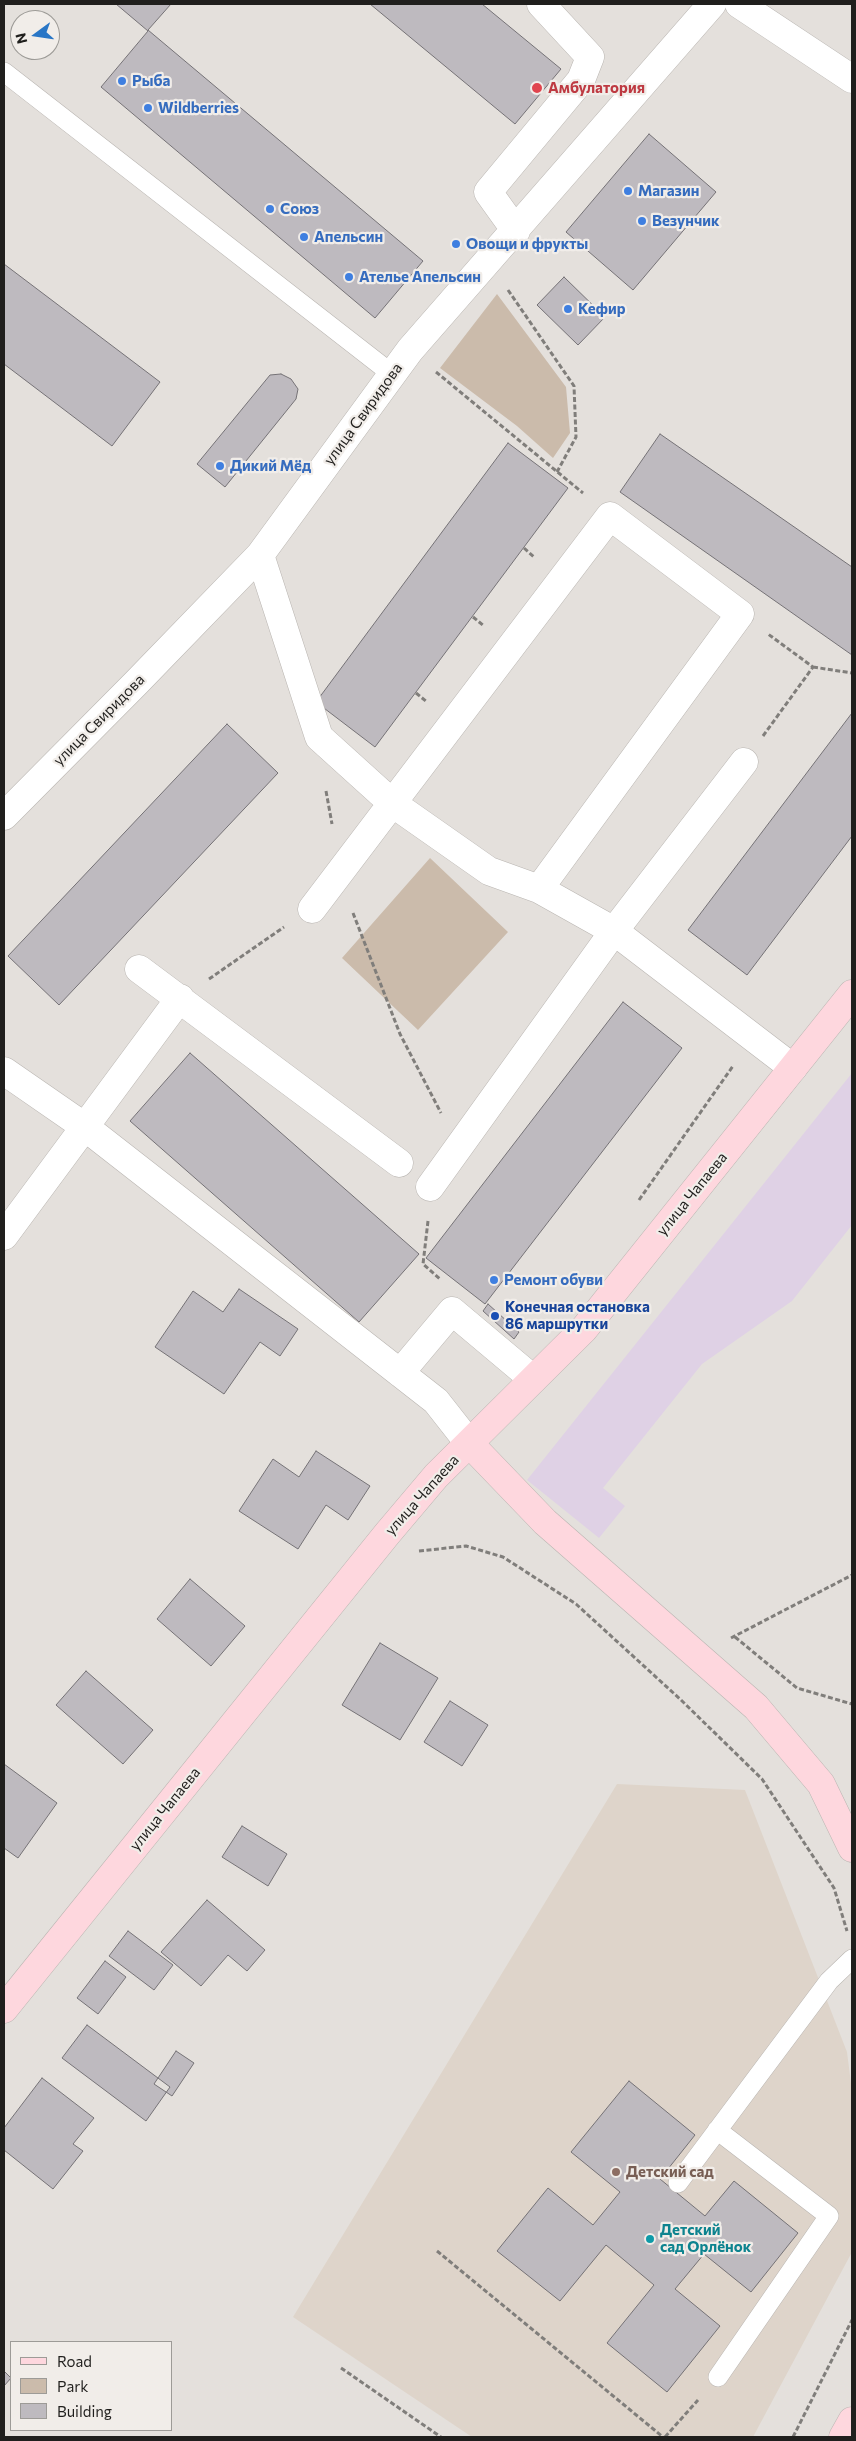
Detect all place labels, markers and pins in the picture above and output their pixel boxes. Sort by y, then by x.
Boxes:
place label: Рыба [132,72,170,90]
marker: Рыба [116,75,128,87]
place label: Амбулатория [548,79,645,97]
marker: Амбулатория [530,81,544,95]
place label: Wildberries [158,99,239,117]
marker: Wildberries [142,102,154,114]
place label: Магазин [638,182,699,200]
marker: Магазин [622,185,634,197]
place label: Cоюз [280,200,319,218]
marker: Cоюз [264,203,276,215]
place label: Везунчик [652,212,720,230]
marker: Везунчик [636,215,648,227]
place label: Апельсин [314,228,383,246]
marker: Апельсин [298,231,310,243]
place label: Овощи и фрукты [466,235,588,253]
marker: Овощи и фрукты [450,238,462,250]
place label: Ателье Апельсин [359,268,481,286]
marker: Ателье Апельсин [343,271,355,283]
place label: Кефир [578,300,626,318]
marker: Кефир [562,303,574,315]
place label: Дикий Мёд [230,457,311,475]
marker: Дикий Мёд [214,460,226,472]
place label: Ремонт обуви [504,1271,603,1289]
marker: Ремонт обуви [488,1274,500,1286]
place label: Конечная остановка 86 маршрутки [505,1298,650,1333]
marker: Конечная остановка 86 маршрутки [489,1310,501,1322]
place label: Детский сад [626,2163,714,2181]
marker: Детский сад [610,2166,622,2178]
place label: Детский сад Орлёнок [660,2221,751,2256]
marker: Детский сад Орлёнок [644,2233,656,2245]

